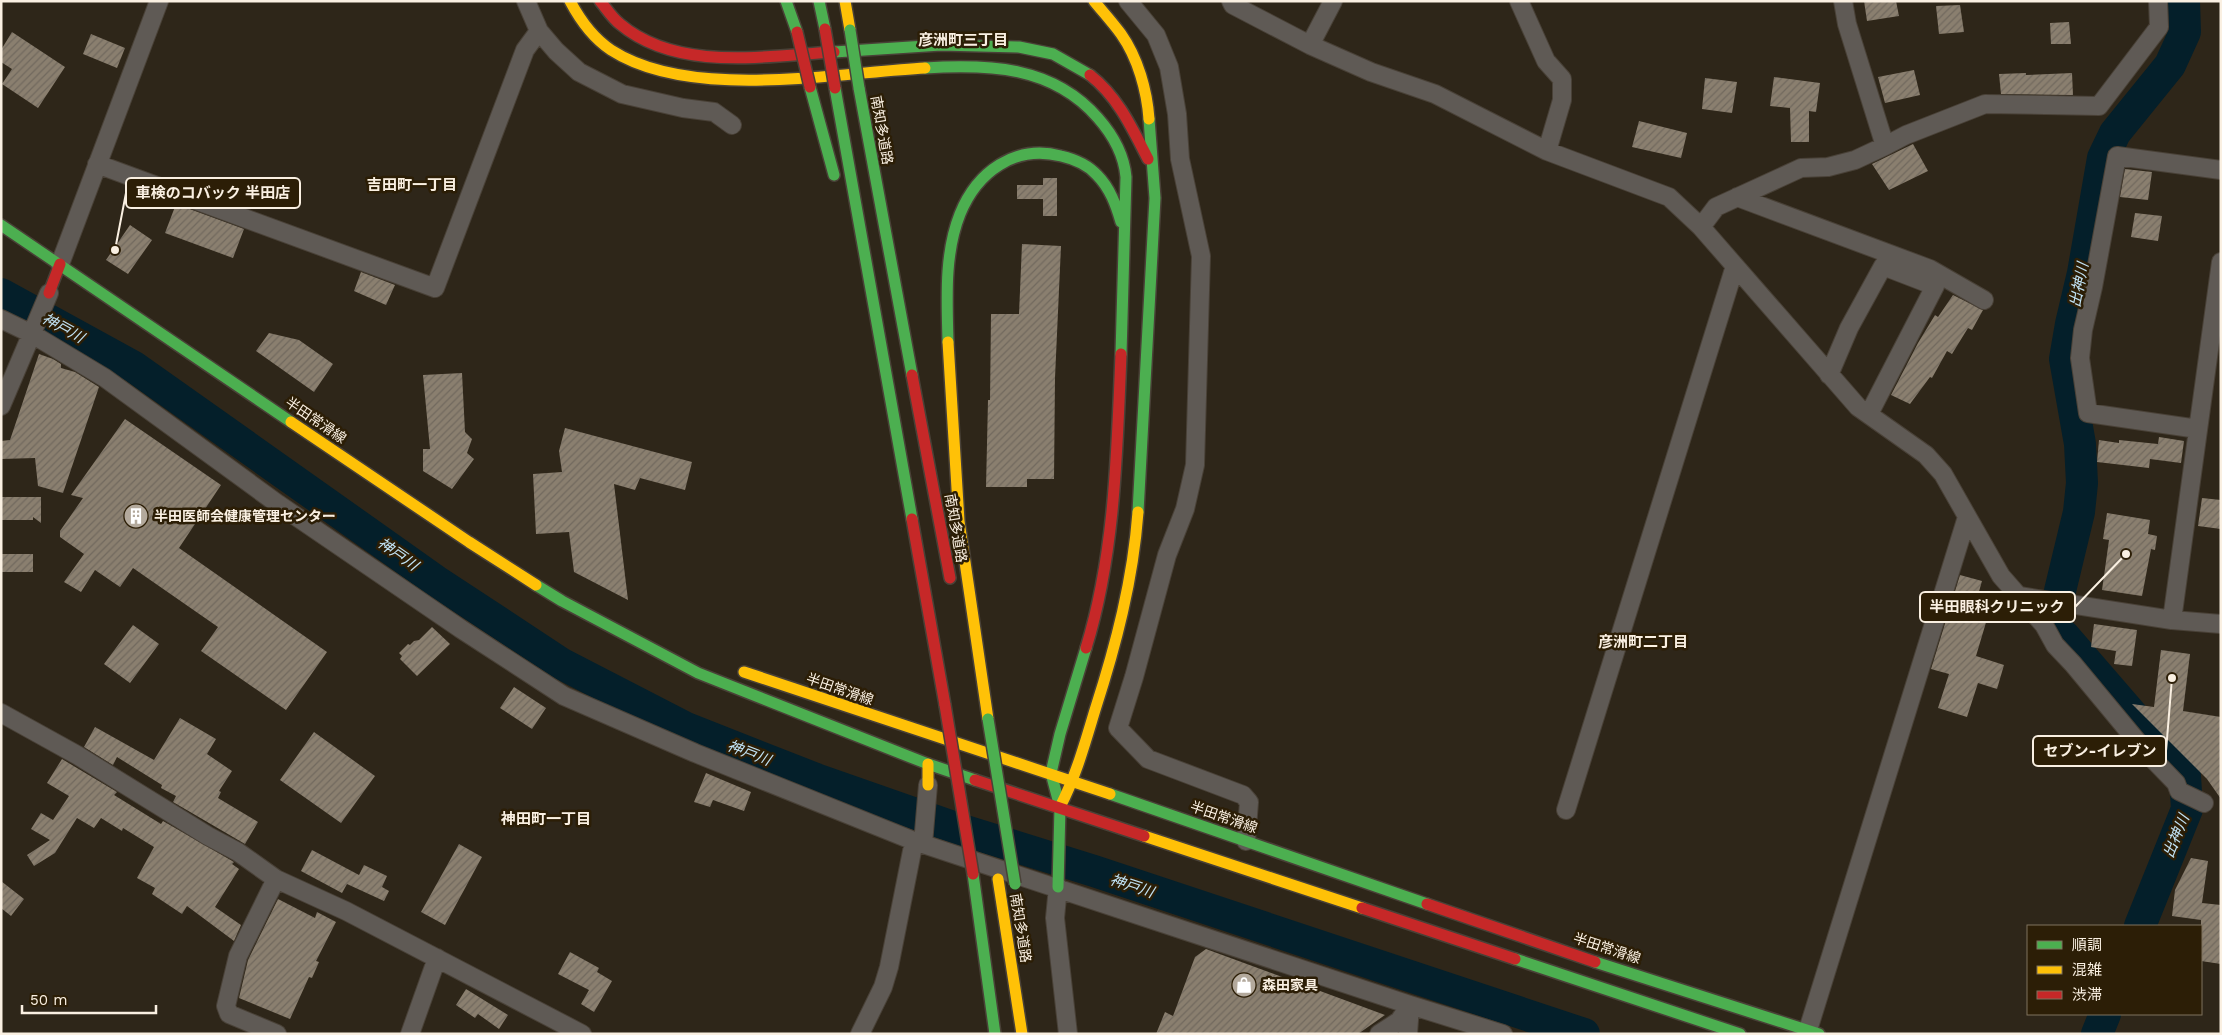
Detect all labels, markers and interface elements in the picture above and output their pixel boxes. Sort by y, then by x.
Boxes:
district label: 彦洲町三丁目 [918,31,1008,49]
street label: 南知多道路 [868,94,896,166]
district label: 吉田町一丁目 [367,176,457,194]
callout: 車検のコバック 半田店 [126,178,300,208]
text: 車検のコバック 半田店 [136,184,290,202]
water label: 出神川 [2066,259,2093,309]
water label: 神戸川 [39,309,89,348]
street label: 半田常滑線 [283,394,349,446]
street label: 南知多道路 [942,492,970,564]
building icon: 半田医師会健康管理センター [123,503,149,529]
place label: 半田医師会健康管理センター [154,508,336,524]
water label: 神戸川 [374,534,423,575]
callout: 半田眼科クリニック [1920,592,2075,622]
text: 半田眼科クリニック [1929,598,2065,616]
district label: 彦洲町二丁目 [1598,633,1688,651]
street label: 半田常滑線 [804,670,876,708]
callout: セブン-イレブン [2033,736,2166,766]
water label: 神戸川 [725,737,775,770]
text: セブン-イレブン [2044,742,2156,760]
street label: 半田常滑線 [1188,798,1260,836]
district label: 神田町一丁目 [500,810,591,828]
water label: 出神川 [2159,810,2194,860]
water label: 神戸川 [1108,870,1158,902]
street label: 南知多道路 [1008,892,1034,964]
legend [2027,925,2202,1015]
street label: 半田常滑線 [1571,930,1643,966]
text: 順調 [2072,936,2102,954]
text: 混雑 [2072,961,2102,979]
shop icon: 森田家具 [1231,972,1257,998]
place label: 森田家具 [1262,977,1318,993]
scale bar [22,982,156,1014]
text: 渋滞 [2072,986,2102,1004]
text: 50 m [30,991,67,1009]

